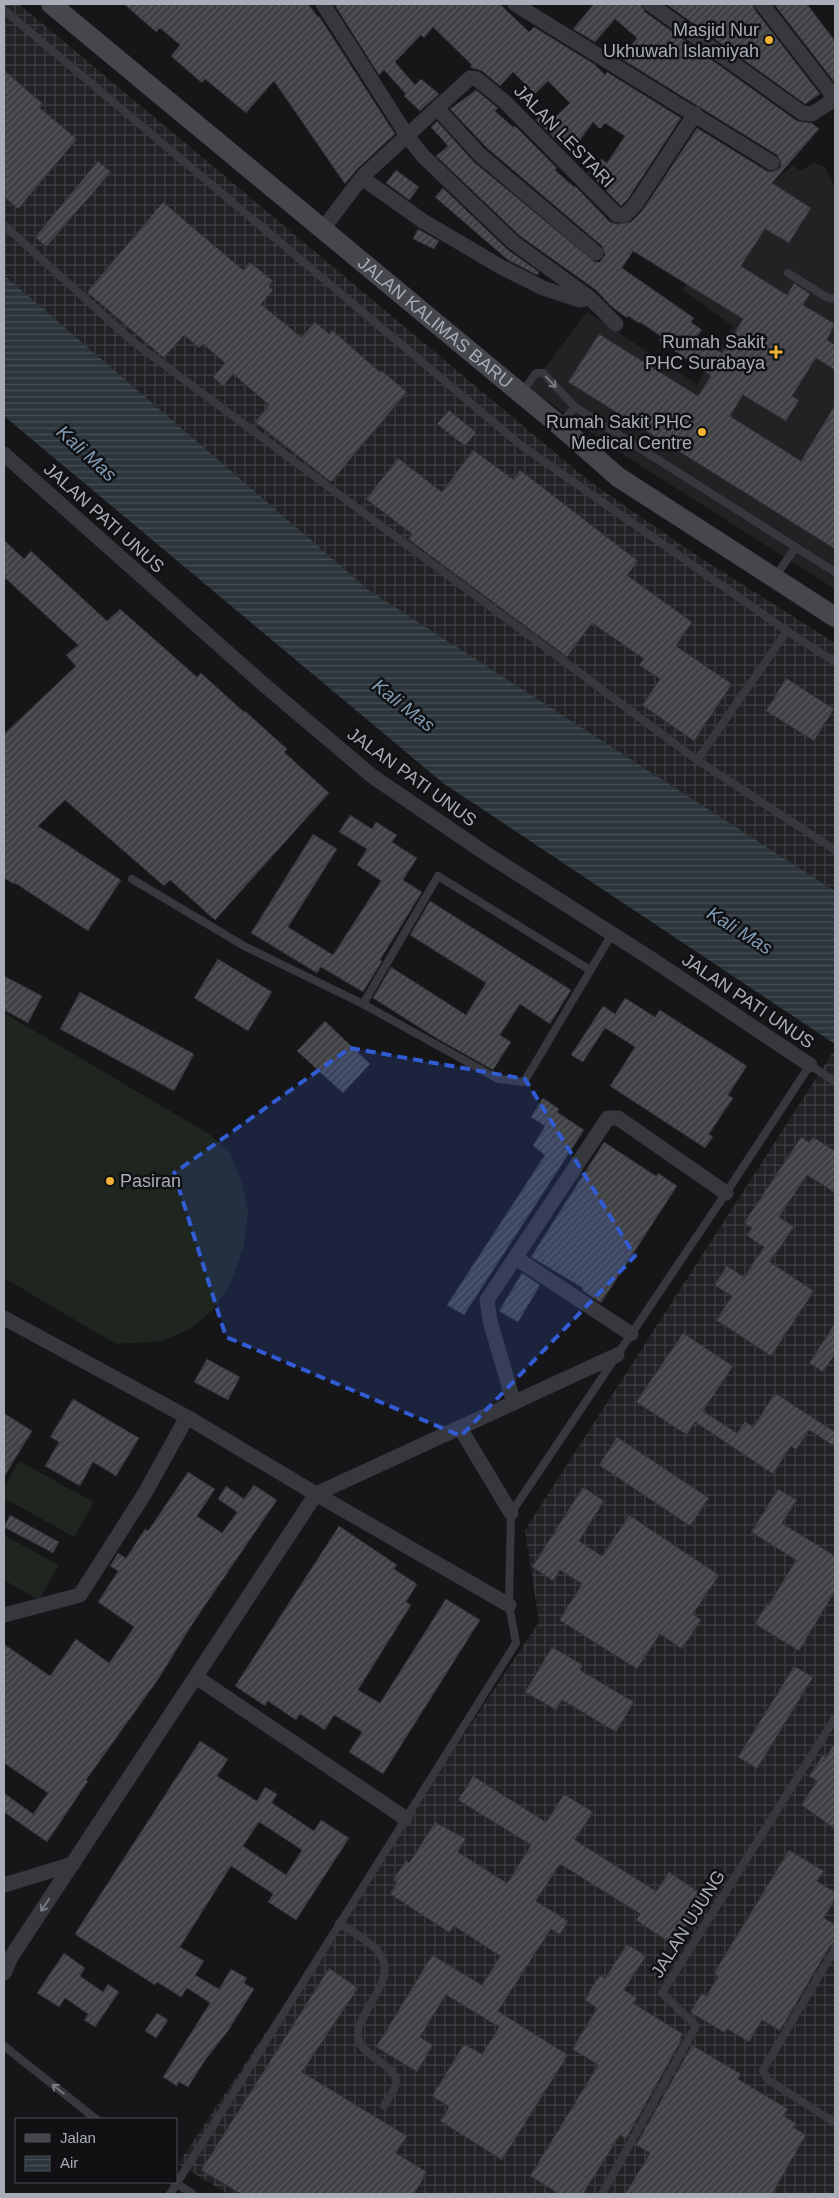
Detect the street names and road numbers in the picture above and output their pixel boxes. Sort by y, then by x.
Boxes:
street label: JALAN LESTARI [510,81,618,191]
street label: JALAN KALIMAS BARU [354,253,516,392]
street label: JALAN PATI UNUS [40,459,168,577]
street label: JALAN PATI UNUS [344,724,480,830]
street label: JALAN PATI UNUS [678,950,818,1052]
street label: JALAN UJUNG [647,1867,729,1981]

